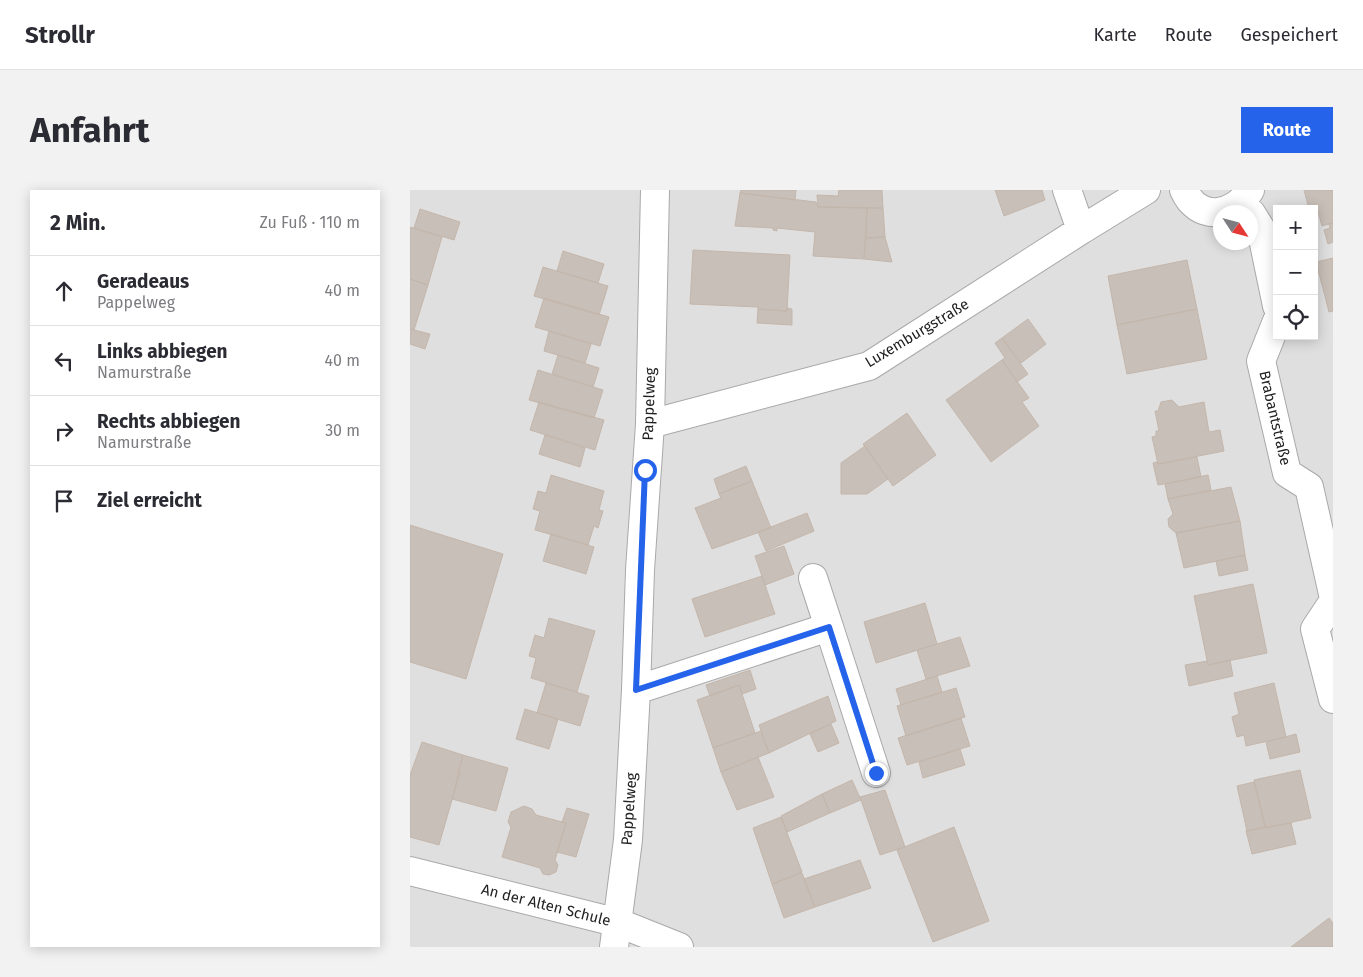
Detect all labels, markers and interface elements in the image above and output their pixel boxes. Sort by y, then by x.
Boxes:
text: Strollr [25,21,95,49]
text: Karte [1094,24,1137,46]
text: Route [1165,24,1212,46]
text: Gespeichert [1240,24,1338,46]
button: Route [1241,107,1333,153]
text: Anfahrt [30,109,149,151]
north arrow [1213,205,1258,250]
map controls [1273,205,1318,340]
button: + [1273,205,1318,250]
text: 2 Min. [50,210,105,236]
text: Zu Fuß · 110 m [260,213,360,232]
button: − [1273,250,1318,295]
text: Geradeaus [97,270,189,293]
icon: ahead [50,277,78,305]
text: 40 m [325,281,360,300]
text: Pappelweg [97,293,175,312]
street label: Luxemburgstraße [862,295,972,371]
button: locate [1273,295,1318,340]
text: Links abbiegen [97,340,228,363]
icon: left [50,347,78,375]
text: 40 m [325,351,360,370]
text: Namurstraße [97,363,191,382]
street label: Pappelweg [639,367,659,441]
street label: Brabantstraße [1255,369,1295,467]
text: Rechts abbiegen [97,410,240,433]
icon: right [50,417,78,445]
text: 30 m [325,421,360,440]
text: Namurstraße [97,433,191,452]
route start [634,459,657,482]
icon: arrive [50,487,78,515]
text: Ziel erreicht [97,489,202,512]
route end [865,762,888,785]
street label: Pappelweg [617,772,641,846]
street label: An der Alten Schule [479,880,613,930]

